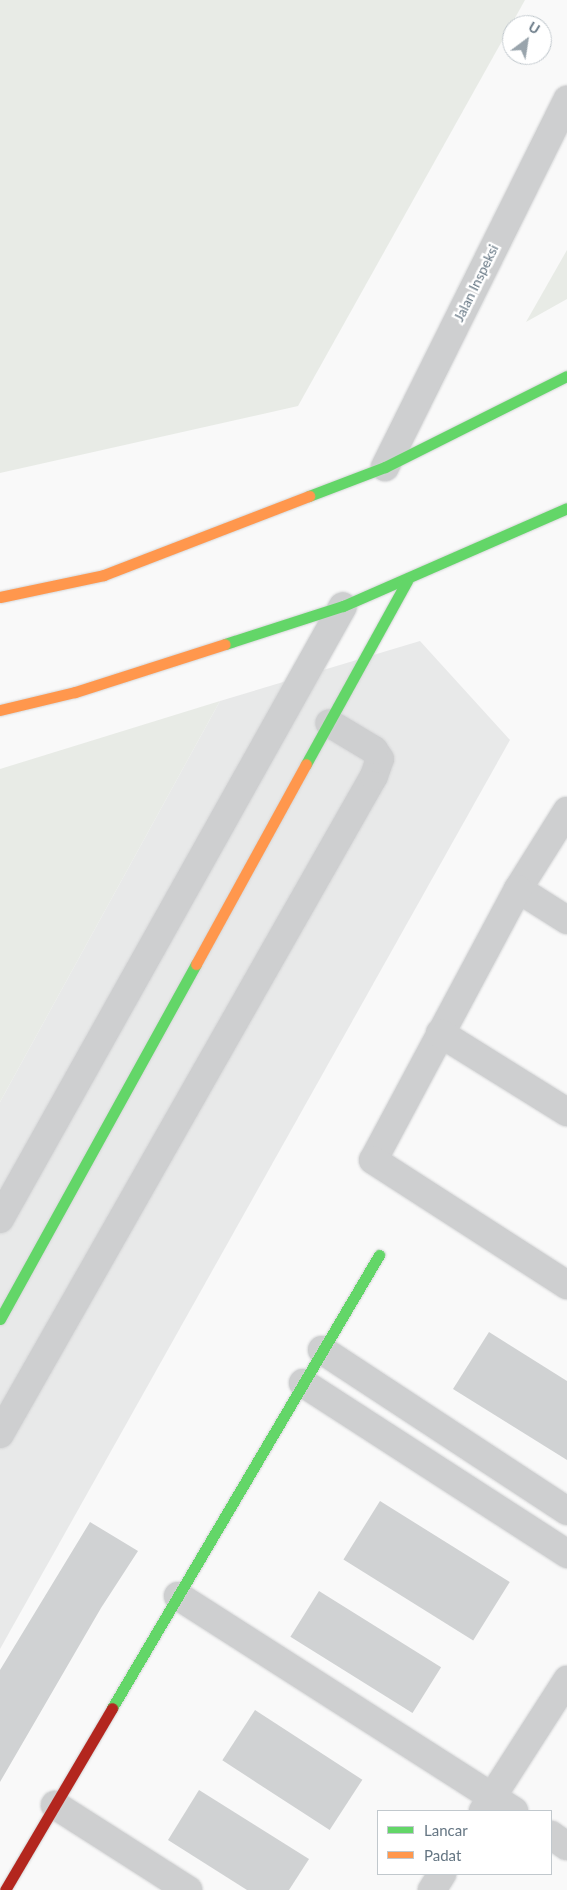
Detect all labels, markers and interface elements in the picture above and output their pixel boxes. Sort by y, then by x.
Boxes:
north arrow [502,15,552,65]
text: U [526,18,543,38]
street label: Jalan Inspeksi [450,242,502,324]
legend [377,1810,552,1875]
text: Lancar [424,1821,468,1839]
text: Padat [424,1846,461,1864]

